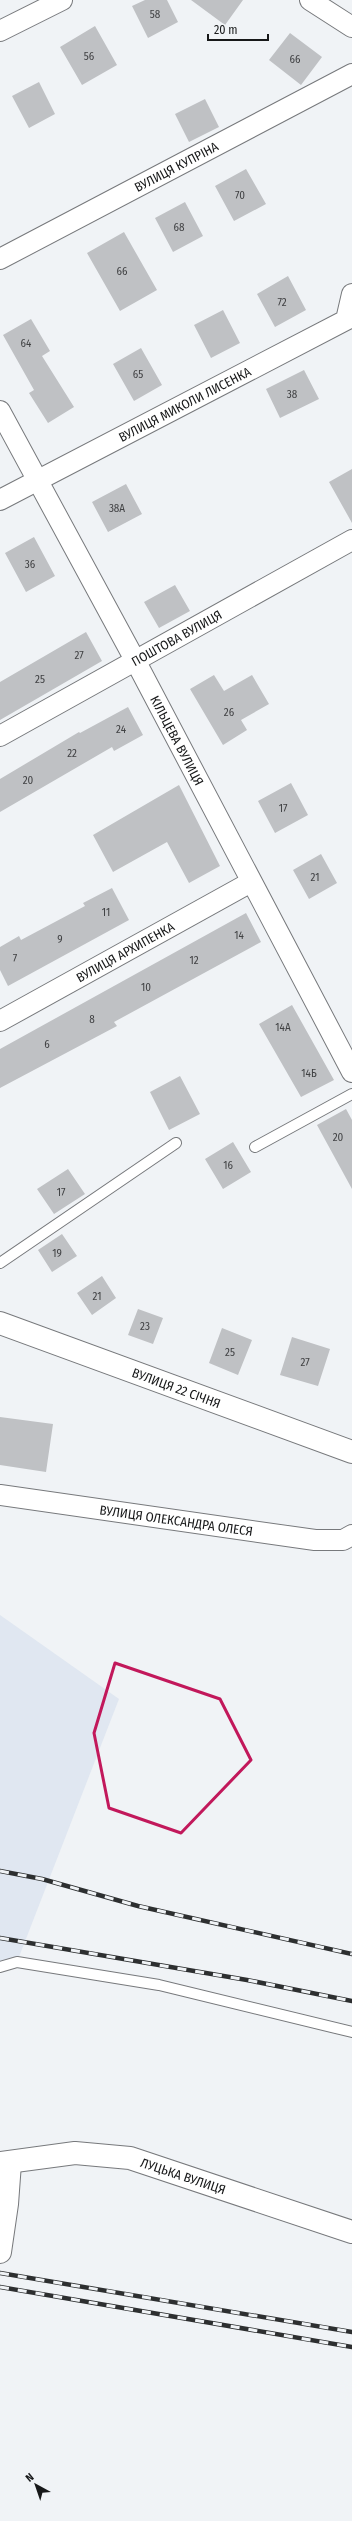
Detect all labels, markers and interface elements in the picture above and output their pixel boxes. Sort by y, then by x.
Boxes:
house number: 58 [150,8,161,21]
scale bar [208,16,268,42]
text: 20 m [214,23,238,37]
house number: 56 [84,50,95,63]
house number: 66 [290,53,301,66]
street label: ВУЛИЦЯ КУПРІНА [132,138,221,195]
house number: 70 [235,189,245,202]
house number: 68 [174,221,185,234]
house number: 66 [117,265,128,278]
house number: 72 [277,296,287,309]
house number: 64 [21,337,32,350]
street label: ВУЛИЦЯ МИКОЛИ ЛИСЕНКА [116,363,253,445]
house number: 65 [133,368,143,381]
house number: 38 [287,388,298,401]
house number: 38А [109,502,125,515]
house number: 36 [25,558,36,571]
street label: ПОШТОВА ВУЛИЦЯ [129,607,224,669]
house number: 27 [74,649,84,662]
house number: 25 [35,673,45,686]
street label: КІЛЬЦЕВА ВУЛИЦЯ [148,693,207,788]
house number: 26 [224,706,235,719]
house number: 24 [116,723,127,736]
house number: 22 [67,747,77,760]
house number: 20 [23,774,34,787]
house number: 17 [279,802,288,815]
house number: 21 [311,871,319,884]
house number: 11 [102,906,110,919]
street label: ВУЛИЦЯ АРХИПЕНКА [74,919,177,985]
house number: 14 [234,929,244,942]
house number: 9 [57,933,63,946]
house number: 7 [13,952,18,965]
house number: 12 [189,954,199,967]
house number: 10 [141,981,151,994]
house number: 8 [89,1013,95,1026]
house number: 14А [275,1021,291,1034]
house number: 6 [44,1038,50,1051]
house number: 14Б [301,1067,317,1080]
house number: 20 [333,1131,344,1144]
house number: 16 [223,1159,233,1172]
house number: 17 [57,1186,66,1199]
house number: 19 [52,1247,62,1260]
house number: 21 [93,1290,101,1303]
house number: 23 [140,1320,150,1333]
house number: 25 [225,1346,235,1359]
house number: 27 [300,1356,310,1369]
street label: ВУЛИЦЯ 22 СІЧНЯ [130,1365,223,1411]
street label: ВУЛИЦЯ ОЛЕКСАНДРА ОЛЕСЯ [99,1502,254,1539]
street label: ЛУЦЬКА ВУЛИЦЯ [139,2155,228,2197]
north arrow [16,2465,56,2505]
text: N [23,2471,37,2485]

